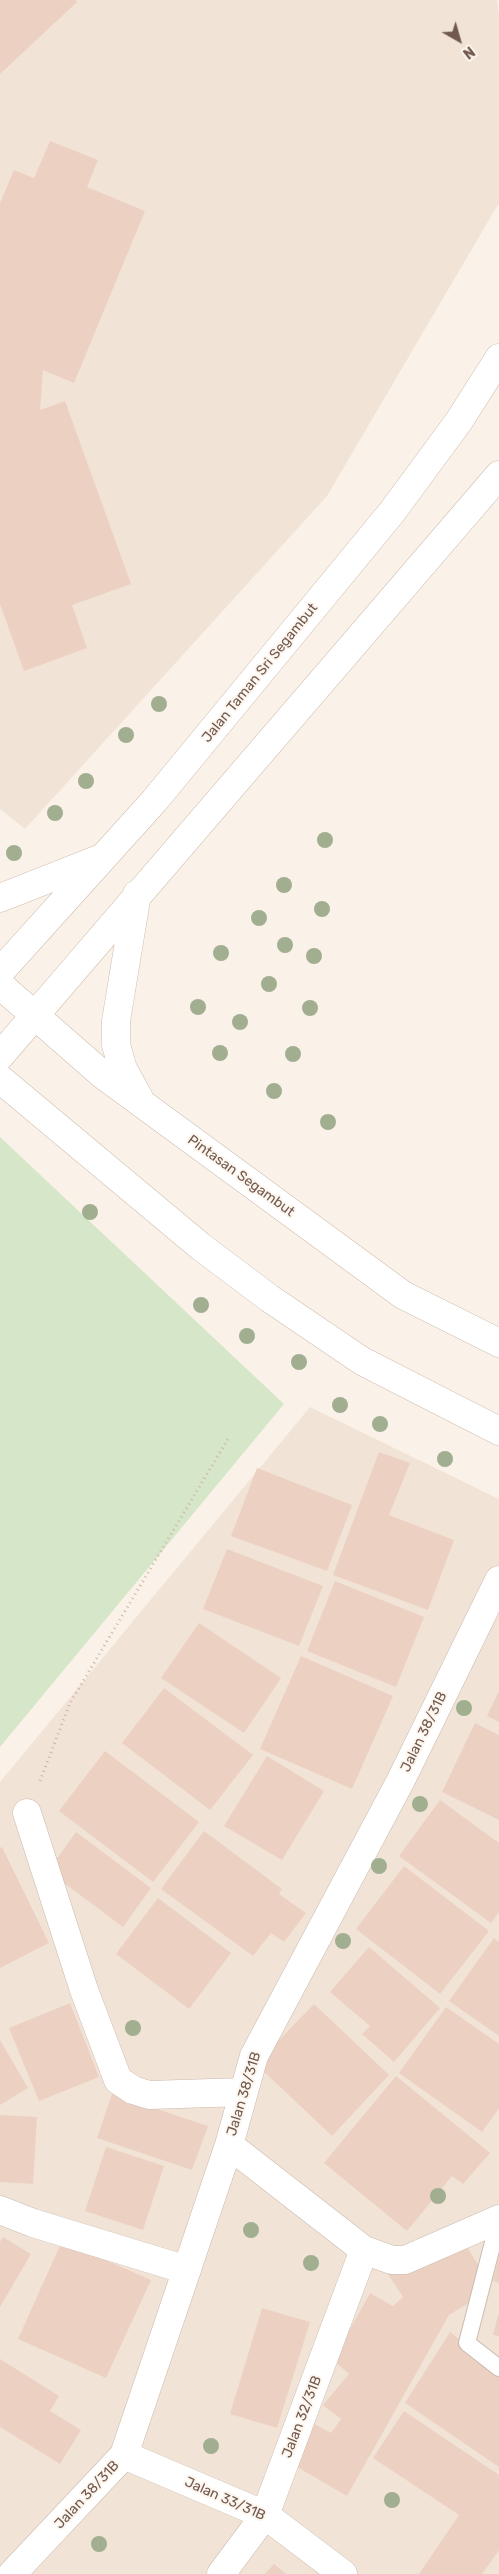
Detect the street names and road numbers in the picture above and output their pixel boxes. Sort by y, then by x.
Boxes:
street label: Jalan Taman Sri Segambut [199,600,321,746]
street label: Pintasan Segambut [184,1132,298,1220]
street label: Jalan 38/31B [397,1689,451,1775]
street label: Jalan 38/31B [223,2050,265,2138]
street label: Jalan 32/31B [279,2374,325,2460]
street label: Jalan 38/31B [51,2457,123,2533]
street label: Jalan 33/31B [182,2474,268,2524]

